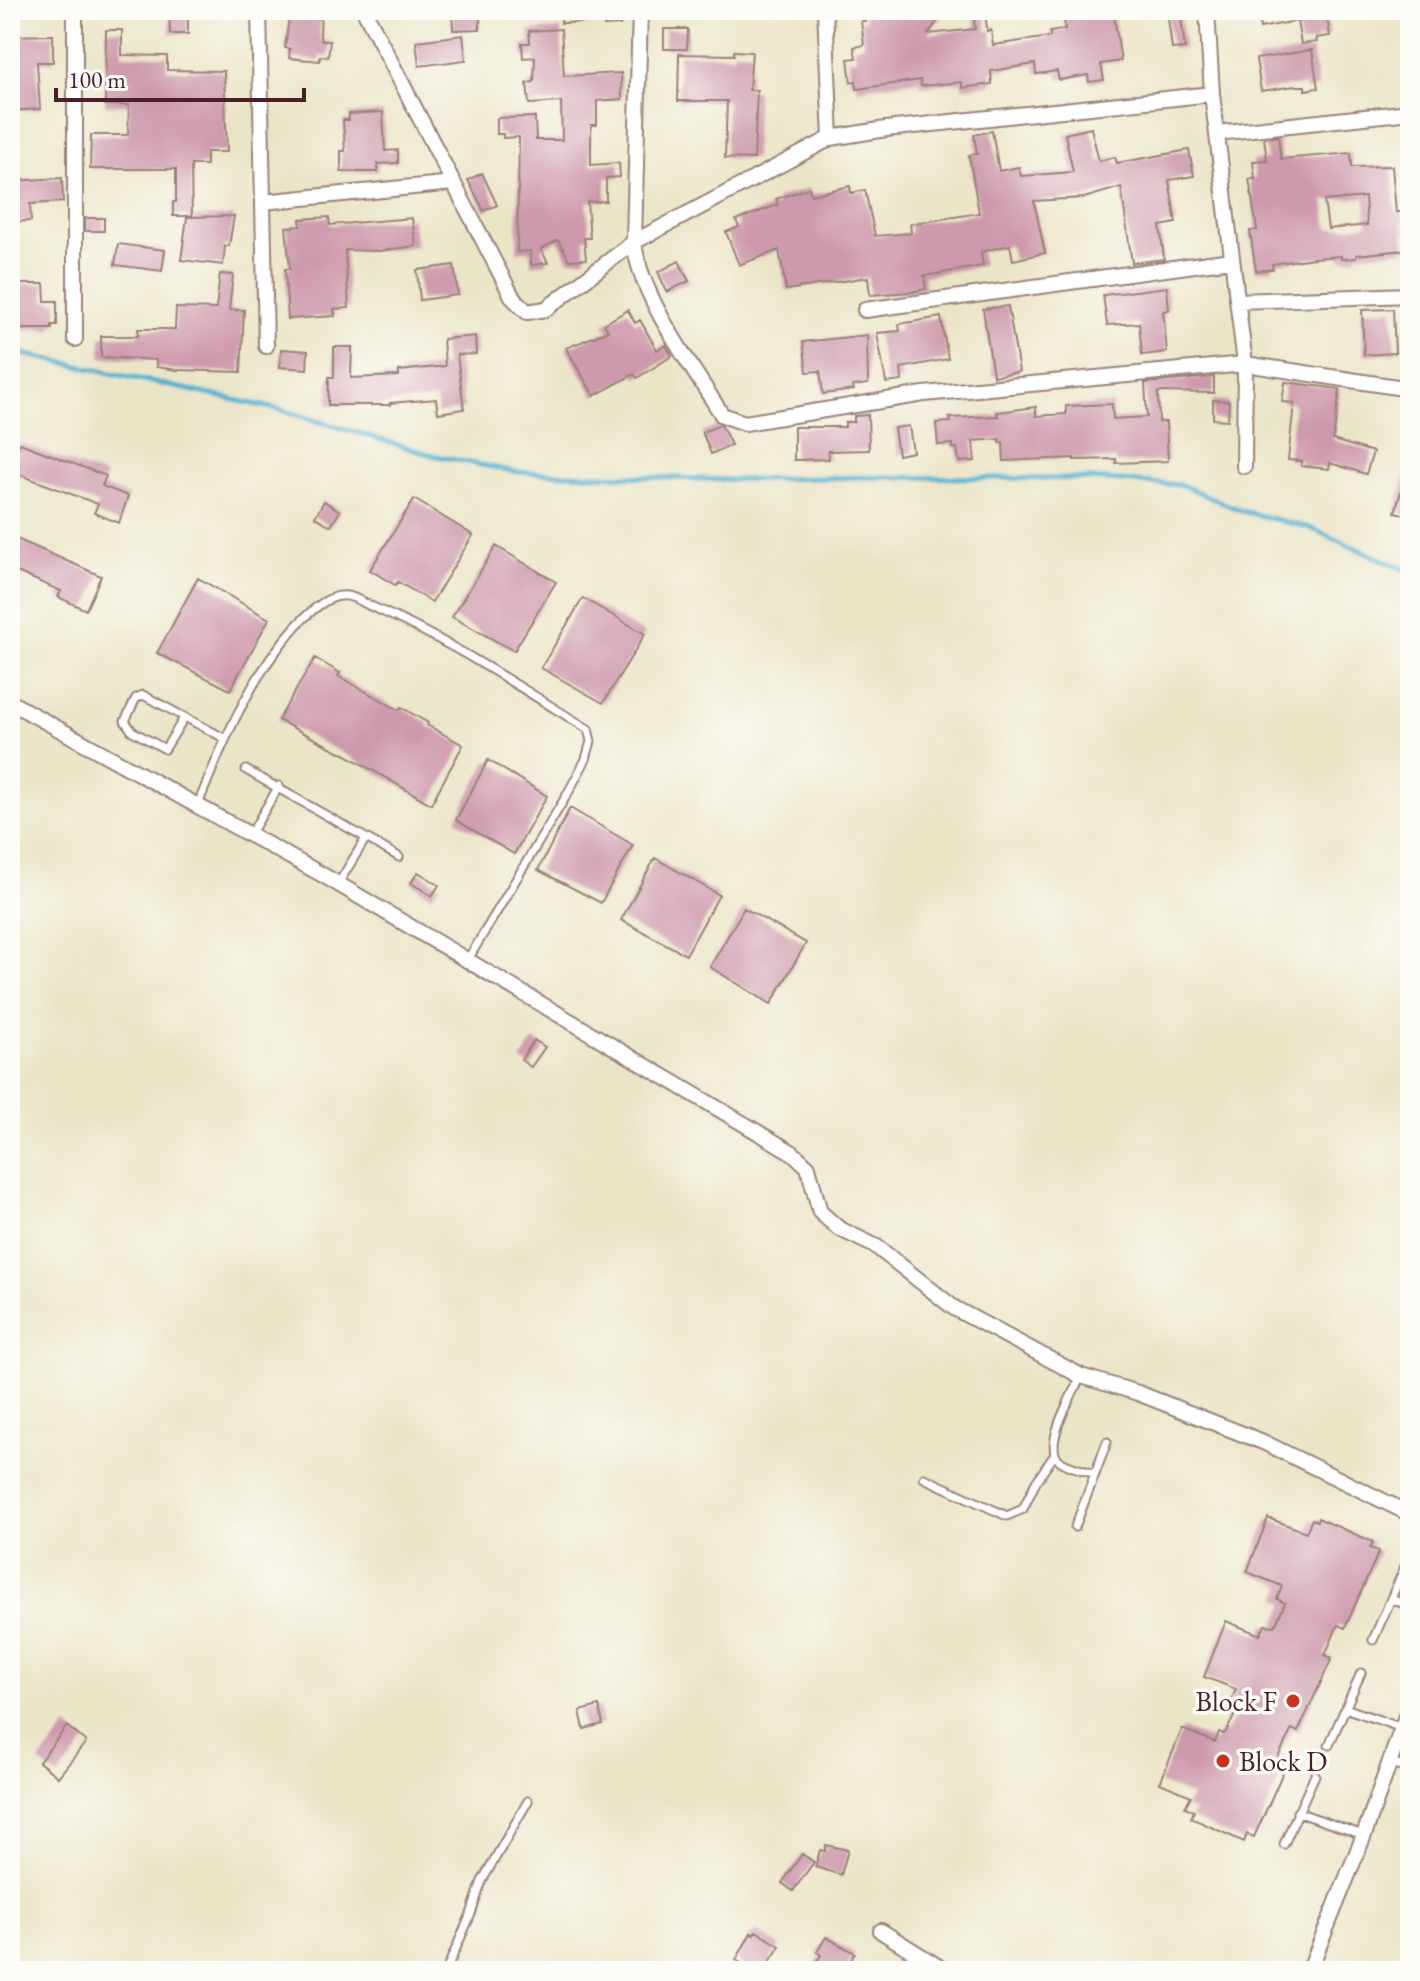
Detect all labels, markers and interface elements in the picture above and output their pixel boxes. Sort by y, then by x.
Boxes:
scale bar [56,52,304,102]
text: 100 m [68,64,126,95]
place label: Block F [1196,1683,1277,1719]
marker: Block F [1284,1692,1302,1710]
place label: Block D [1239,1743,1327,1779]
marker: Block D [1214,1752,1232,1770]

